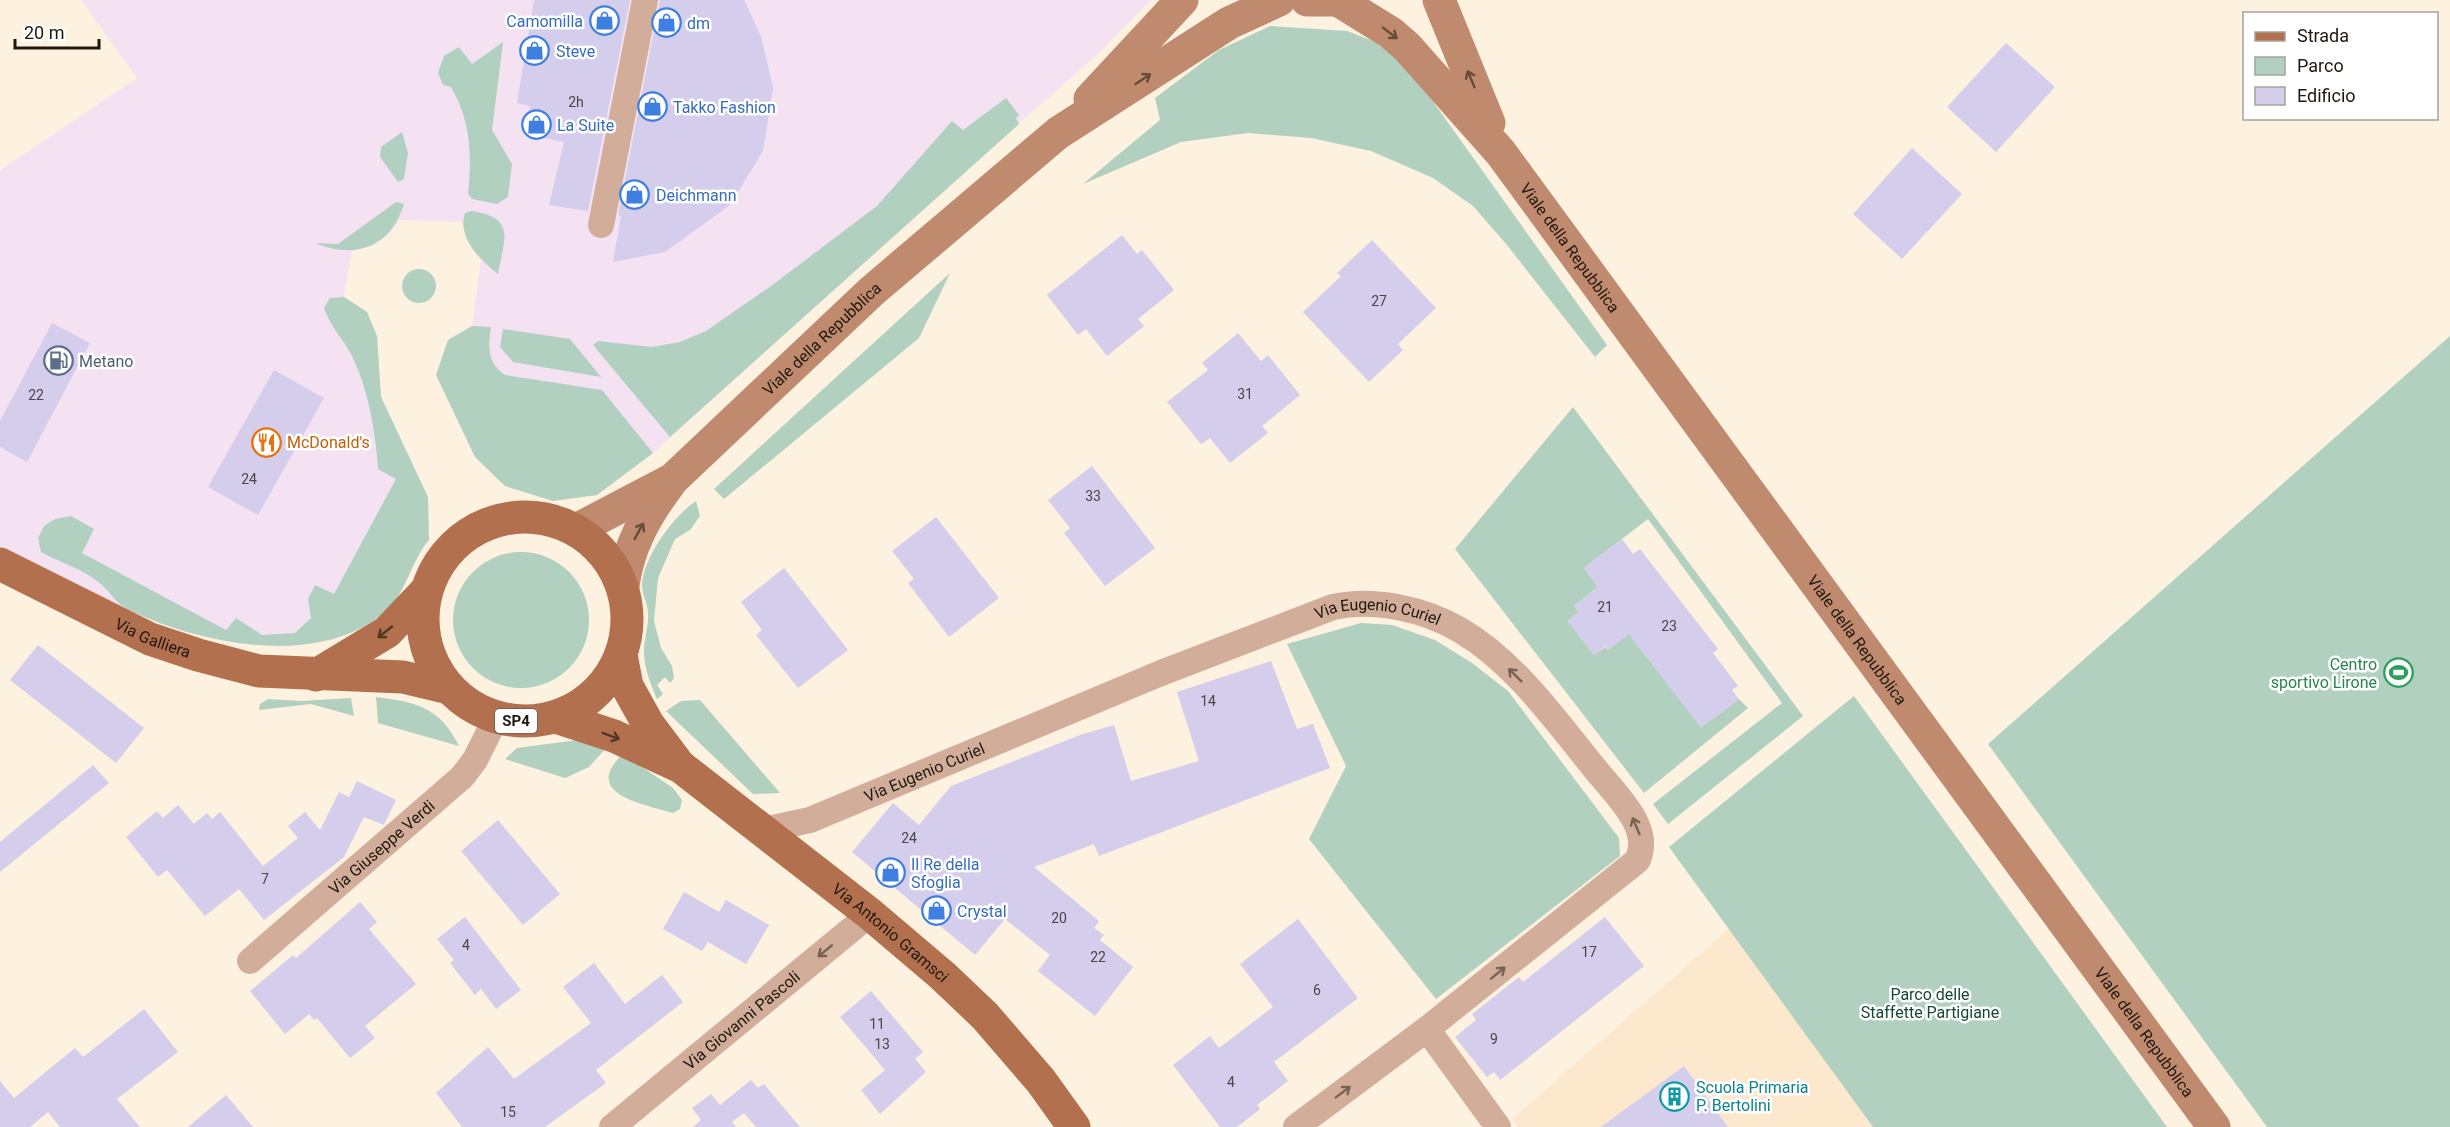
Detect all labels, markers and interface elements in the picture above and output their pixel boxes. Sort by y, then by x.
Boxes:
shop icon: Camomilla [588,5,620,37]
shop icon: dm [650,7,682,39]
scale bar [15,12,99,50]
place label: Camomilla [506,12,583,31]
legend [2243,12,2438,120]
place label: dm [687,14,710,33]
text: 20 m [24,22,64,43]
text: Strada [2297,25,2349,46]
one-way arrow [1382,26,1398,39]
shop icon: Steve [519,35,551,67]
place label: Steve [556,42,595,61]
text: Parco [2297,55,2344,76]
one-way arrow [1465,71,1476,89]
one-way arrow [1134,73,1151,85]
text: Edificio [2297,85,2356,106]
shop icon: Takko Fashion [636,91,668,123]
house number: 2h [568,94,584,110]
place label: Takko Fashion [673,98,776,117]
shop icon: La Suite [520,109,552,141]
place label: La Suite [557,116,614,135]
shop icon: Deichmann [619,179,651,211]
street label: Viale della Repubblica [1516,179,1624,316]
place label: Deichmann [656,186,736,205]
street label: Viale della Repubblica [759,279,885,399]
house number: 27 [1371,293,1387,309]
fuel station icon: Metano [42,345,74,377]
place label: Metano [79,352,133,371]
house number: 31 [1237,386,1253,402]
house number: 22 [28,387,44,403]
restaurant icon: McDonald's [250,426,282,458]
place label: McDonald's [287,433,370,452]
house number: 24 [241,471,257,487]
house number: 33 [1085,488,1101,504]
one-way arrow [634,523,646,540]
street label: Viale della Repubblica [1803,571,1911,709]
street label: Via Eugenio Curiel [1312,595,1444,629]
house number: 21 [1597,599,1613,615]
street label: Via Galliera [112,614,193,662]
house number: 23 [1661,618,1677,634]
one-way arrow [377,626,393,639]
place label: Centro sportivo Lirone [2271,655,2377,692]
sports icon: Centro sportivo Lirone [2382,657,2414,689]
one-way arrow [1507,667,1522,682]
house number: 14 [1200,693,1216,709]
road number: SP4 [495,709,537,733]
one-way arrow [601,731,620,742]
street label: Via Eugenio Curiel [861,739,988,806]
street label: Via Giuseppe Verdi [325,796,439,898]
one-way arrow [1630,818,1641,836]
house number: 24 [901,830,917,846]
place label: Il Re della Sfoglia [911,855,980,892]
shop icon: Il Re della Sfoglia [874,857,906,889]
house number: 7 [261,871,269,887]
street label: Via Antonio Gramsci [828,879,953,986]
shop icon: Crystal [920,895,952,927]
place label: Crystal [957,902,1007,921]
house number: 20 [1051,910,1067,926]
house number: 4 [462,937,470,953]
one-way arrow [817,944,833,957]
house number: 17 [1581,944,1597,960]
house number: 22 [1090,949,1106,965]
street label: Viale della Repubblica [2090,964,2198,1101]
one-way arrow [1489,966,1505,979]
street label: Via Giovanni Pascoli [680,967,804,1074]
house number: 6 [1313,982,1321,998]
park label: Parco delle Staffette Partigiane [1861,985,1999,1022]
house number: 11 [869,1016,885,1032]
house number: 9 [1490,1031,1498,1047]
house number: 13 [874,1036,890,1052]
house number: 4 [1227,1074,1235,1090]
place label: Scuola Primaria P. Bertolini [1696,1078,1809,1115]
building icon: Scuola Primaria P. Bertolini [1659,1080,1691,1112]
one-way arrow [1335,1086,1351,1098]
house number: 15 [500,1104,516,1120]

